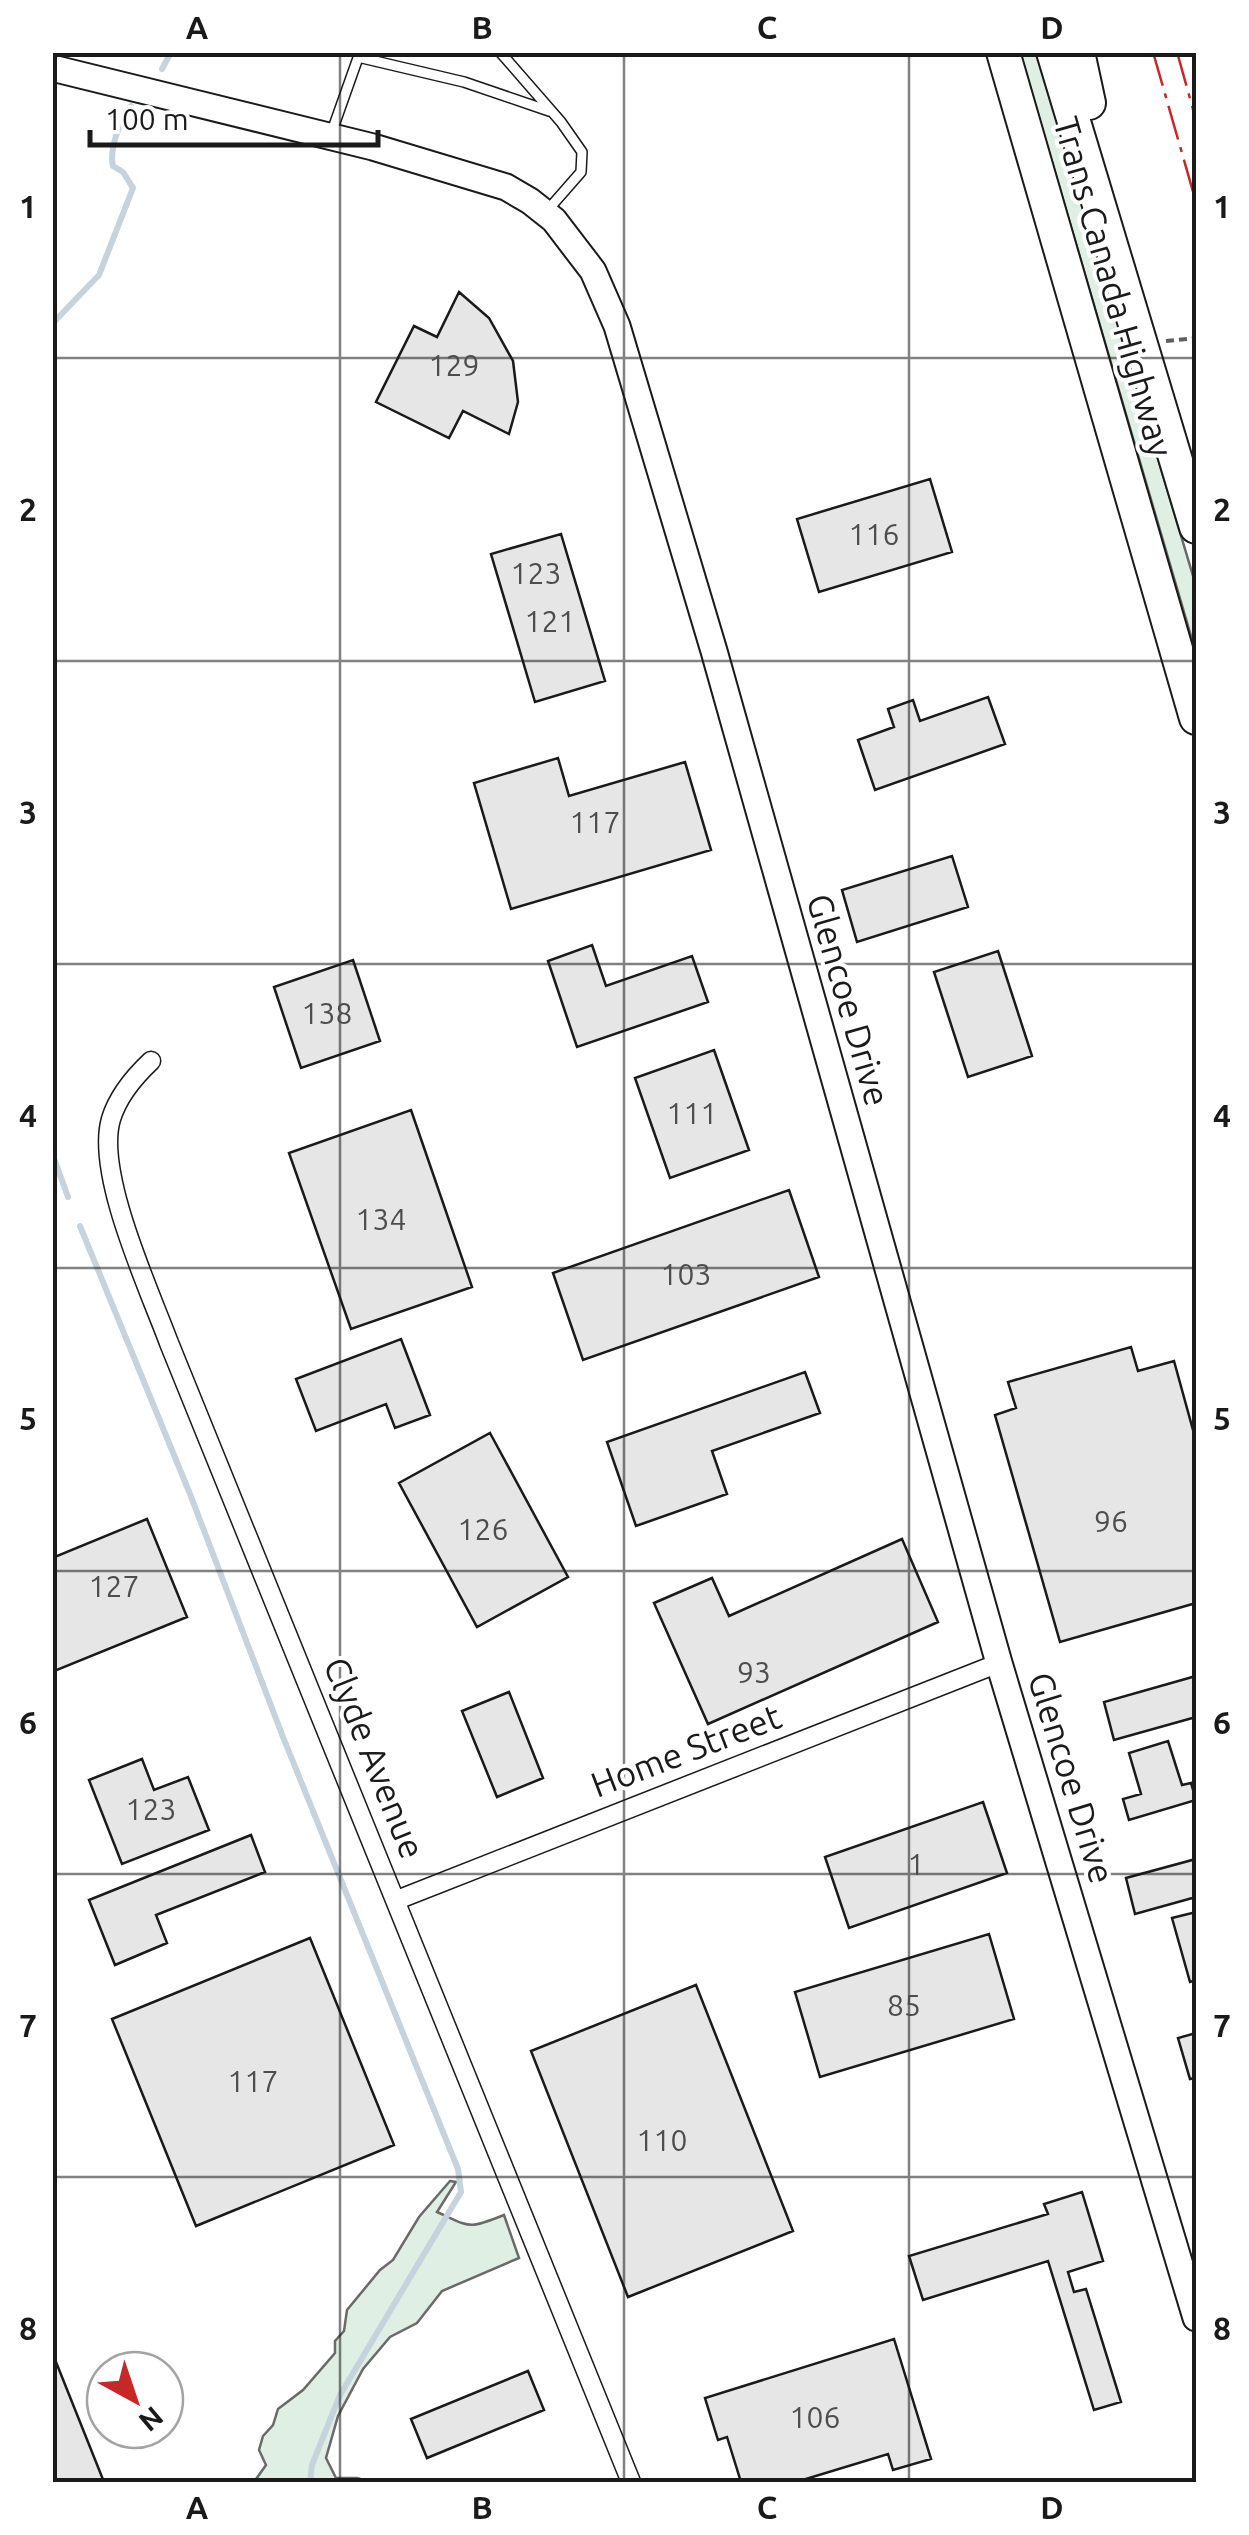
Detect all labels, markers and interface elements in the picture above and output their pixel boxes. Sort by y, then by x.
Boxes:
text: A [186,9,209,45]
text: B [471,9,493,45]
text: C [757,9,777,45]
text: D [1040,9,1064,45]
scale bar [90,85,378,147]
text: 100 m [105,102,189,136]
street label: Trans Canada Highway [1046,112,1182,461]
text: 1 [19,188,37,224]
text: 1 [1213,188,1231,224]
house number: 129 [429,348,479,382]
text: 2 [19,491,37,527]
text: 2 [1213,491,1231,527]
house number: 116 [849,517,899,551]
house number: 123 [511,556,561,590]
house number: 121 [525,604,575,638]
text: 3 [19,794,37,830]
text: 3 [1213,794,1231,830]
house number: 117 [570,805,620,839]
street label: Glencoe Drive [800,889,898,1110]
house number: 138 [302,996,352,1030]
house number: 111 [667,1096,717,1130]
text: 4 [19,1097,37,1133]
text: 4 [1213,1097,1231,1133]
house number: 134 [356,1202,406,1236]
house number: 103 [661,1257,711,1291]
text: 5 [19,1400,37,1436]
text: 5 [1213,1400,1231,1436]
house number: 96 [1094,1504,1128,1538]
house number: 126 [458,1512,508,1546]
house number: 127 [89,1569,139,1603]
street label: Clyde Avenue [316,1651,433,1864]
house number: 93 [737,1655,771,1689]
street label: Glencoe Drive [1021,1667,1123,1888]
street label: Home Street [585,1695,786,1805]
text: 6 [19,1704,37,1740]
text: 6 [1213,1704,1231,1740]
house number: 123 [126,1792,176,1826]
house number: 1 [908,1847,924,1881]
house number: 85 [887,1988,921,2022]
text: 7 [19,2007,37,2043]
text: 7 [1213,2007,1231,2043]
house number: 117 [228,2064,278,2098]
house number: 110 [637,2123,687,2157]
text: 8 [19,2310,37,2346]
text: 8 [1213,2310,1231,2346]
north arrow [85,2350,185,2450]
house number: 106 [790,2400,840,2434]
text: N [133,2401,169,2438]
text: A [186,2489,209,2525]
text: B [471,2489,493,2525]
text: C [757,2489,777,2525]
text: D [1040,2489,1064,2525]

